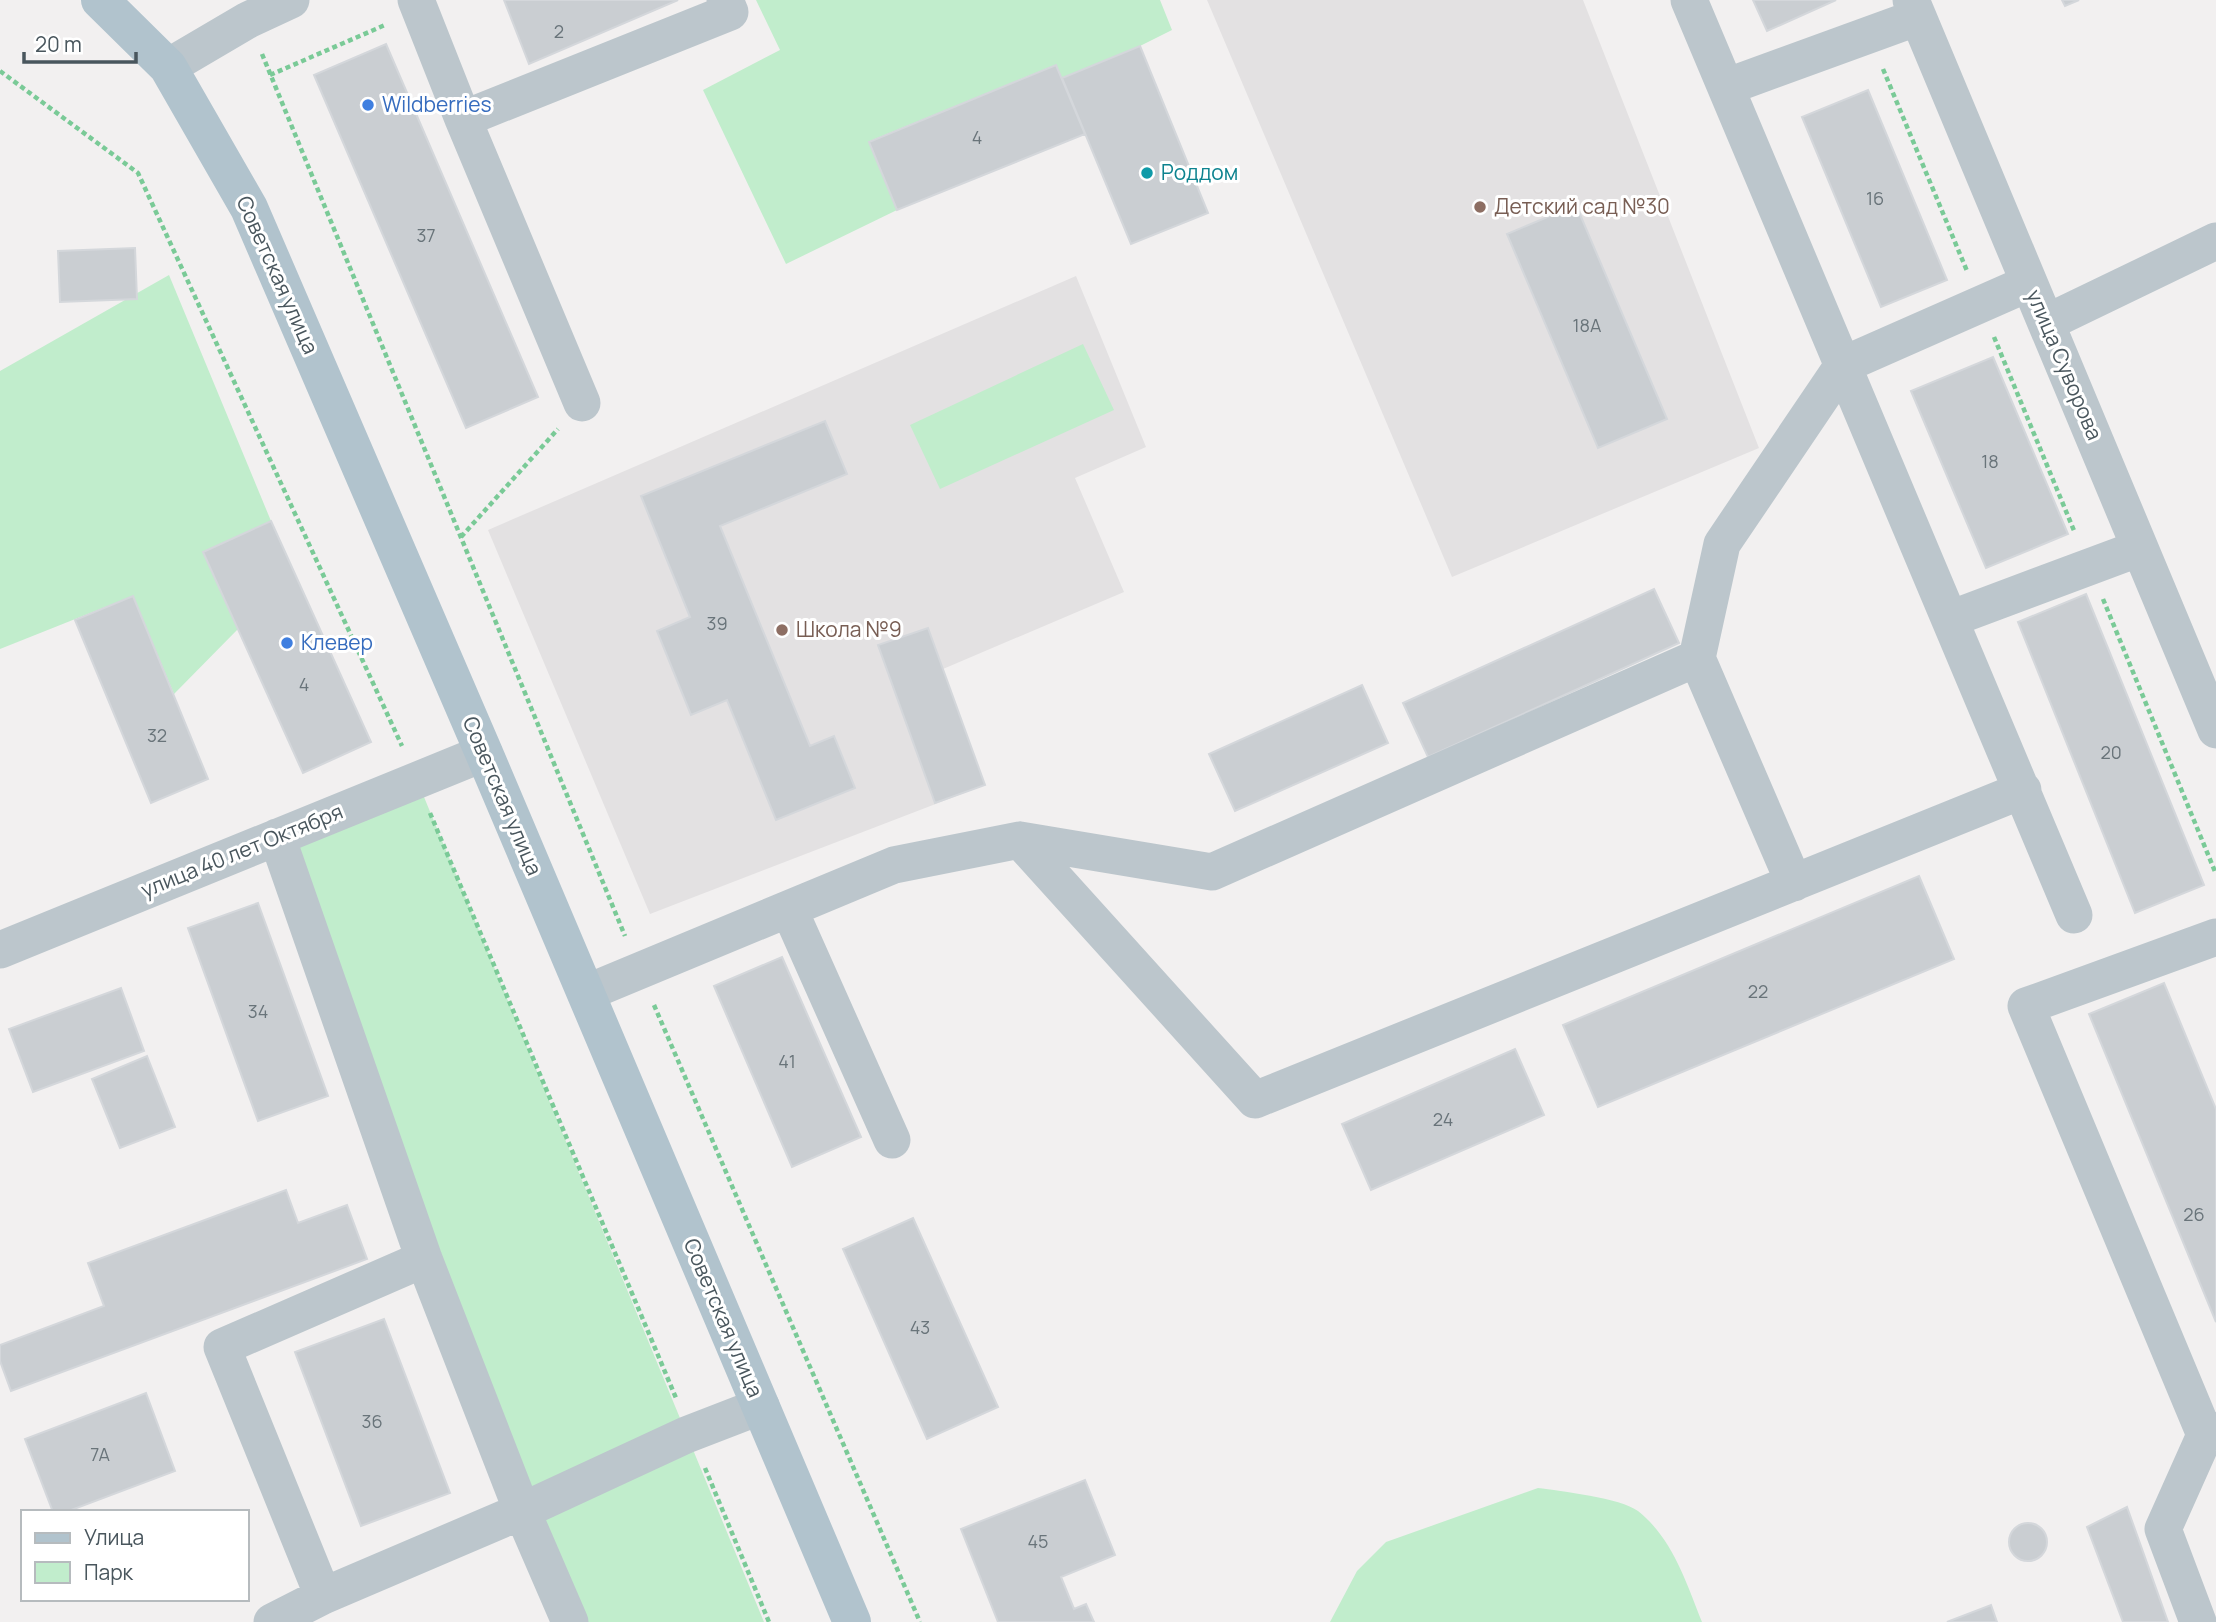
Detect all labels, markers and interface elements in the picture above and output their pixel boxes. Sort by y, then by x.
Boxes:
house number: 2 [554,19,564,43]
scale bar [24,21,136,65]
text: 20 m [35,30,82,58]
place label: Wildberries [382,90,492,118]
marker: Wildberries [360,97,376,113]
house number: 4 [972,125,982,149]
place label: Роддом [1161,158,1238,186]
marker: Роддом [1139,165,1155,181]
house number: 16 [1866,186,1884,210]
street label: Советская улица [231,191,325,358]
place label: Детский сад №30 [1494,192,1670,220]
marker: Детский сад №30 [1472,199,1488,215]
house number: 37 [417,223,436,247]
street label: улица Суворова [2021,285,2109,444]
house number: 18А [1573,313,1602,337]
house number: 18 [1981,449,1999,473]
house number: 39 [706,611,728,635]
place label: Школа №9 [796,615,902,643]
marker: Школа №9 [774,622,790,638]
place label: Клевер [301,628,373,656]
marker: Клевер [279,635,295,651]
house number: 4 [299,672,309,696]
street label: Советская улица [457,712,549,879]
house number: 32 [147,723,167,747]
house number: 20 [2100,740,2122,764]
street label: улица 40 лет Октября [136,797,347,903]
house number: 22 [1748,979,1768,1003]
house number: 34 [248,999,268,1023]
house number: 41 [778,1049,796,1073]
house number: 24 [1433,1107,1453,1131]
house number: 26 [2183,1202,2205,1226]
street label: Советская улица [678,1234,770,1401]
house number: 43 [910,1315,930,1339]
house number: 36 [361,1409,383,1433]
house number: 7А [90,1442,110,1466]
legend [21,1510,248,1601]
text: Улица [84,1523,144,1551]
house number: 45 [1027,1529,1049,1553]
text: Парк [84,1558,134,1586]

